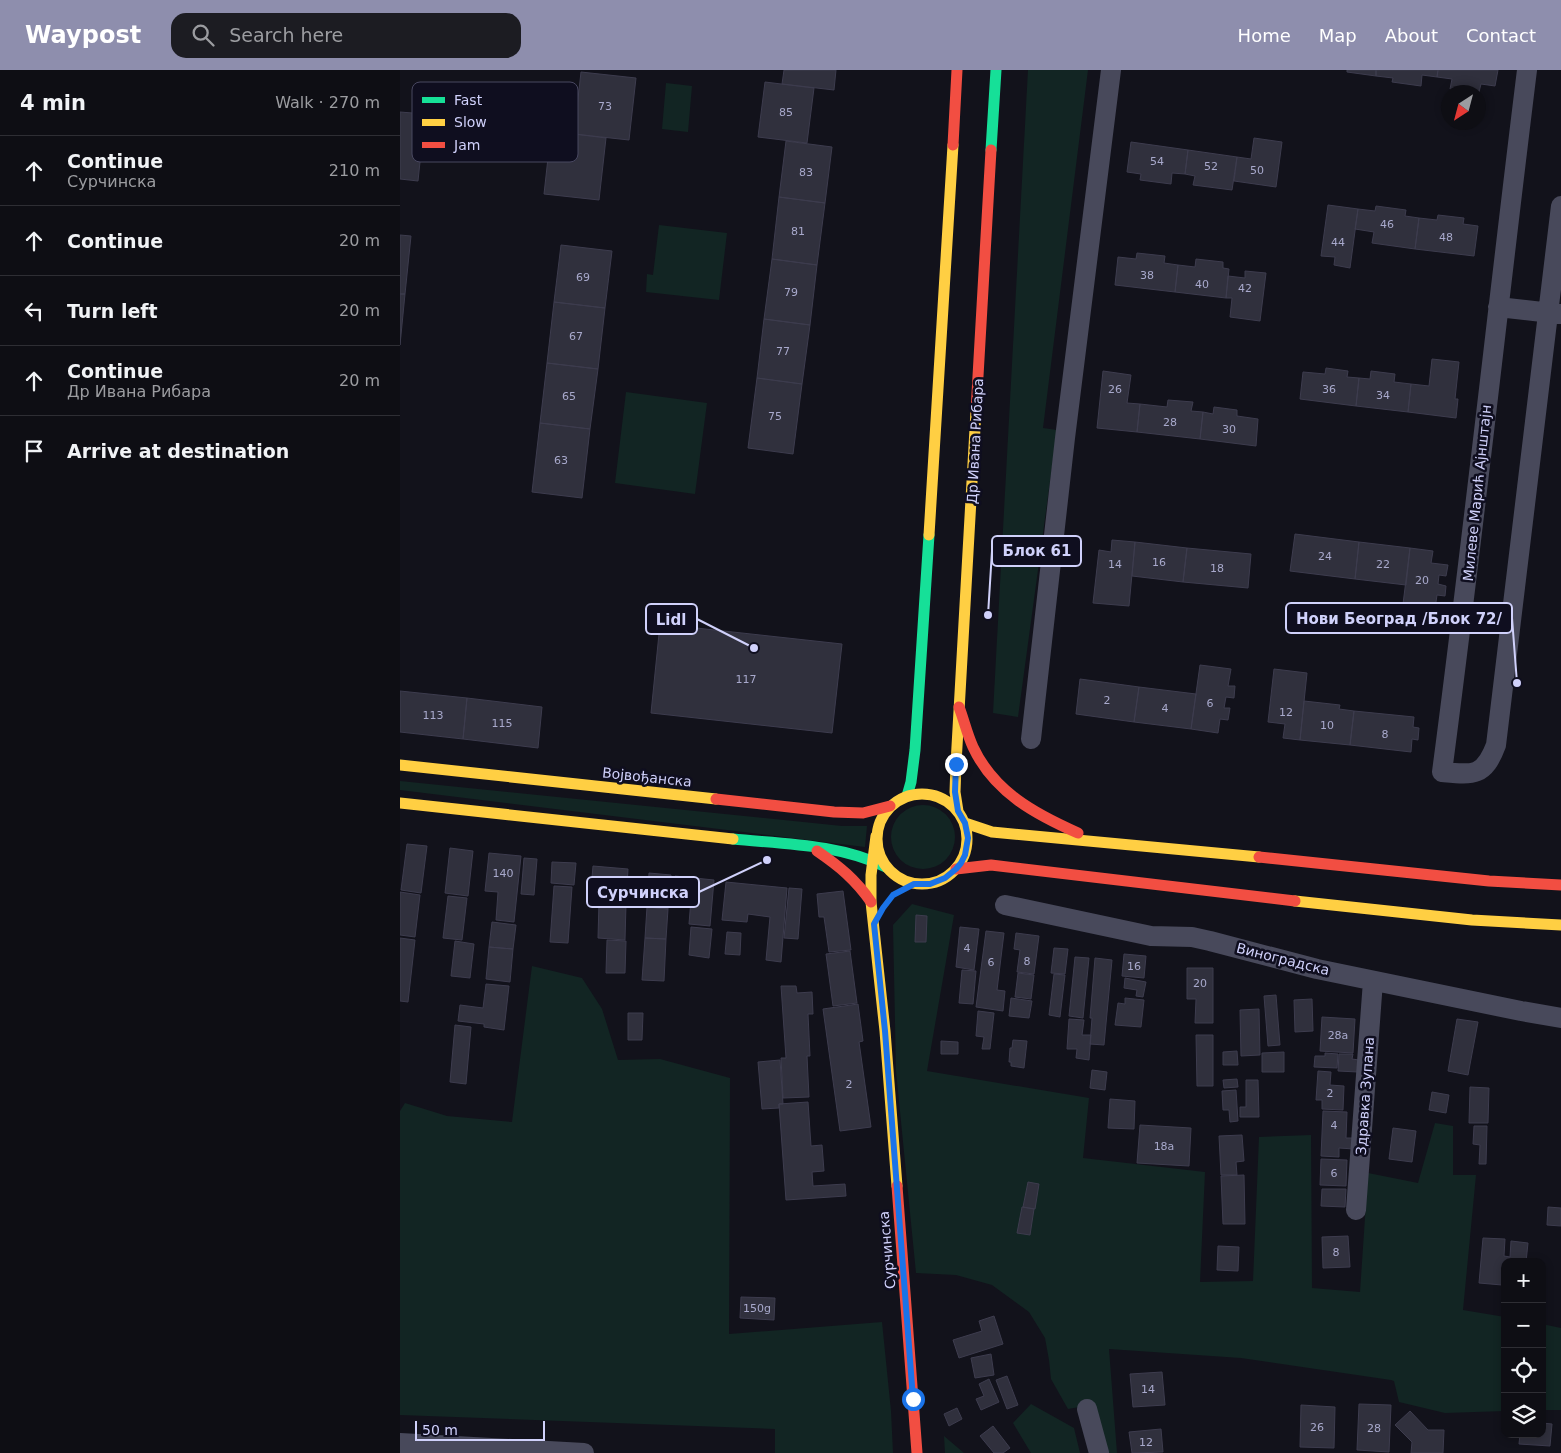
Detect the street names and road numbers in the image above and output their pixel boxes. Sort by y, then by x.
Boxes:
street label: Др Ивана Рибара [964,378,986,504]
street label: Милеве Марић Ајнштајн [1460,404,1494,582]
street label: Војвођанска [601,764,693,790]
street label: Виноградска [1235,940,1331,978]
street label: Здравка Зупана [1353,1036,1377,1156]
street label: Сурчинска [876,1210,898,1290]

